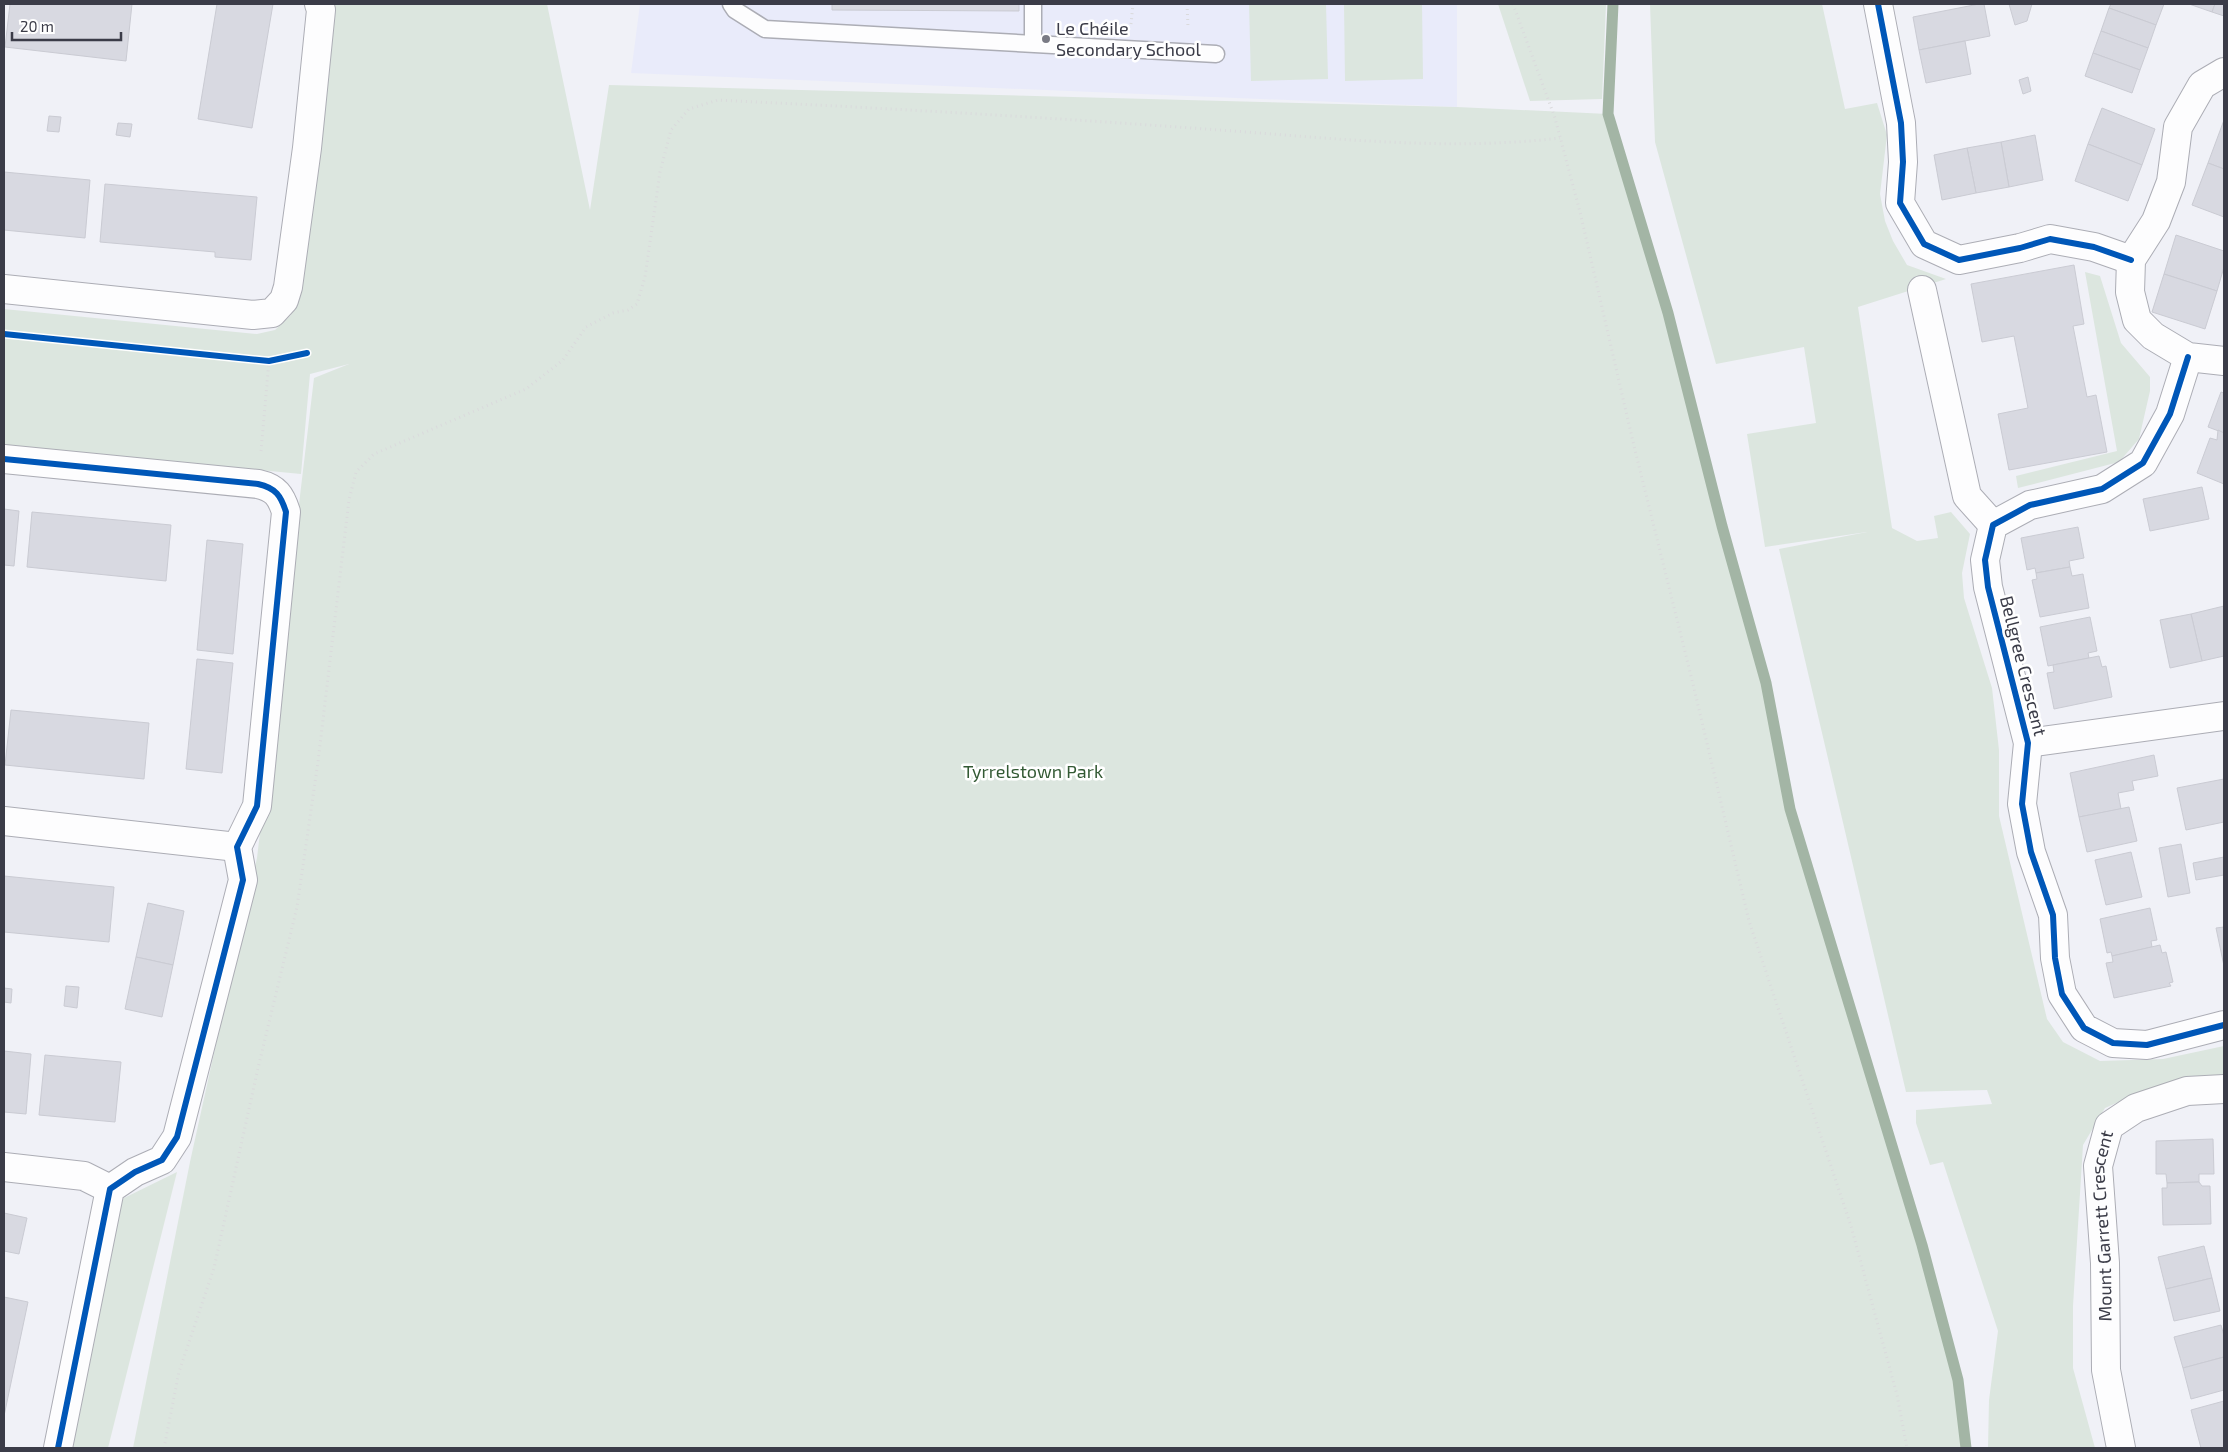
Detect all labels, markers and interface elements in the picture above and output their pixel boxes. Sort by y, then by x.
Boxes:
scale bar [12,10,121,42]
text: 20 m [20,17,54,35]
place label: Le Chéile Secondary School [1056,17,1201,60]
marker: Le Chéile Secondary School [1040,33,1052,45]
street label: Bellgree Crescent [1996,593,2052,738]
park label: Tyrrelstown Park [963,760,1103,782]
street label: Mount Garrett Crescent [2086,1128,2117,1322]

